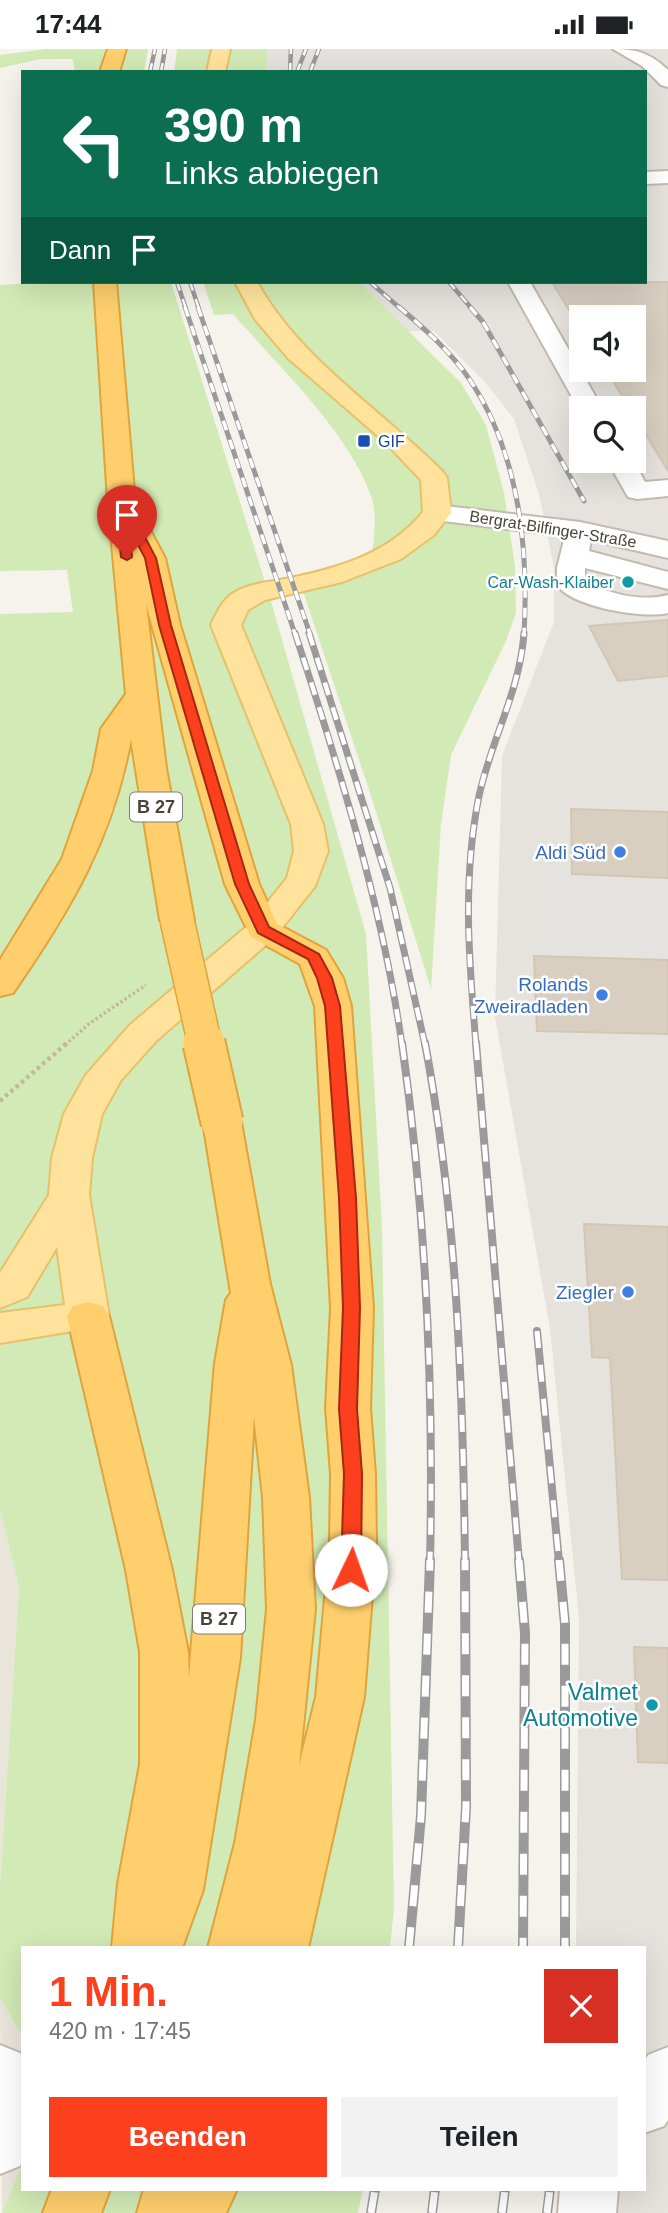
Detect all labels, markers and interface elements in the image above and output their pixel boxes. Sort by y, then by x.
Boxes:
text: 17:44 [35,9,102,39]
icon: left [49,98,140,189]
text: 390 m [164,98,303,152]
text: Links abbiegen [164,155,379,191]
icon: arrive [125,231,163,269]
text: Dann [49,235,111,265]
map controls [569,305,646,473]
button: sound [569,305,646,382]
button: search [569,396,646,473]
marker: GIF [356,433,372,449]
place label: GIF [378,433,405,450]
pin [97,485,157,557]
icon: arrive [108,496,146,534]
street label: Bergrat-Bilfinger-Straße [468,507,638,551]
place label: Car-Wash-Klaiber [487,574,615,591]
marker: Car-Wash-Klaiber [620,574,636,590]
road number: B 27 [130,793,182,821]
place label: Aldi Süd [535,842,606,863]
marker: Aldi Süd [612,844,628,860]
place label: Rolands Zweiradladen [474,974,588,1017]
marker: Rolands Zweiradladen [594,987,610,1003]
place label: Ziegler [556,1282,615,1303]
marker: Ziegler [620,1284,636,1300]
position arrow [314,1533,388,1607]
road number: B 27 [193,1604,245,1633]
place label: Valmet Automotive [523,1679,639,1731]
marker: Valmet Automotive [644,1697,660,1713]
text: 1 Min. [49,1968,168,2015]
button: close [544,1969,618,2043]
text: 420 m · 17:45 [49,2018,191,2044]
button: Beenden [49,2097,327,2177]
button: Teilen [341,2097,618,2177]

